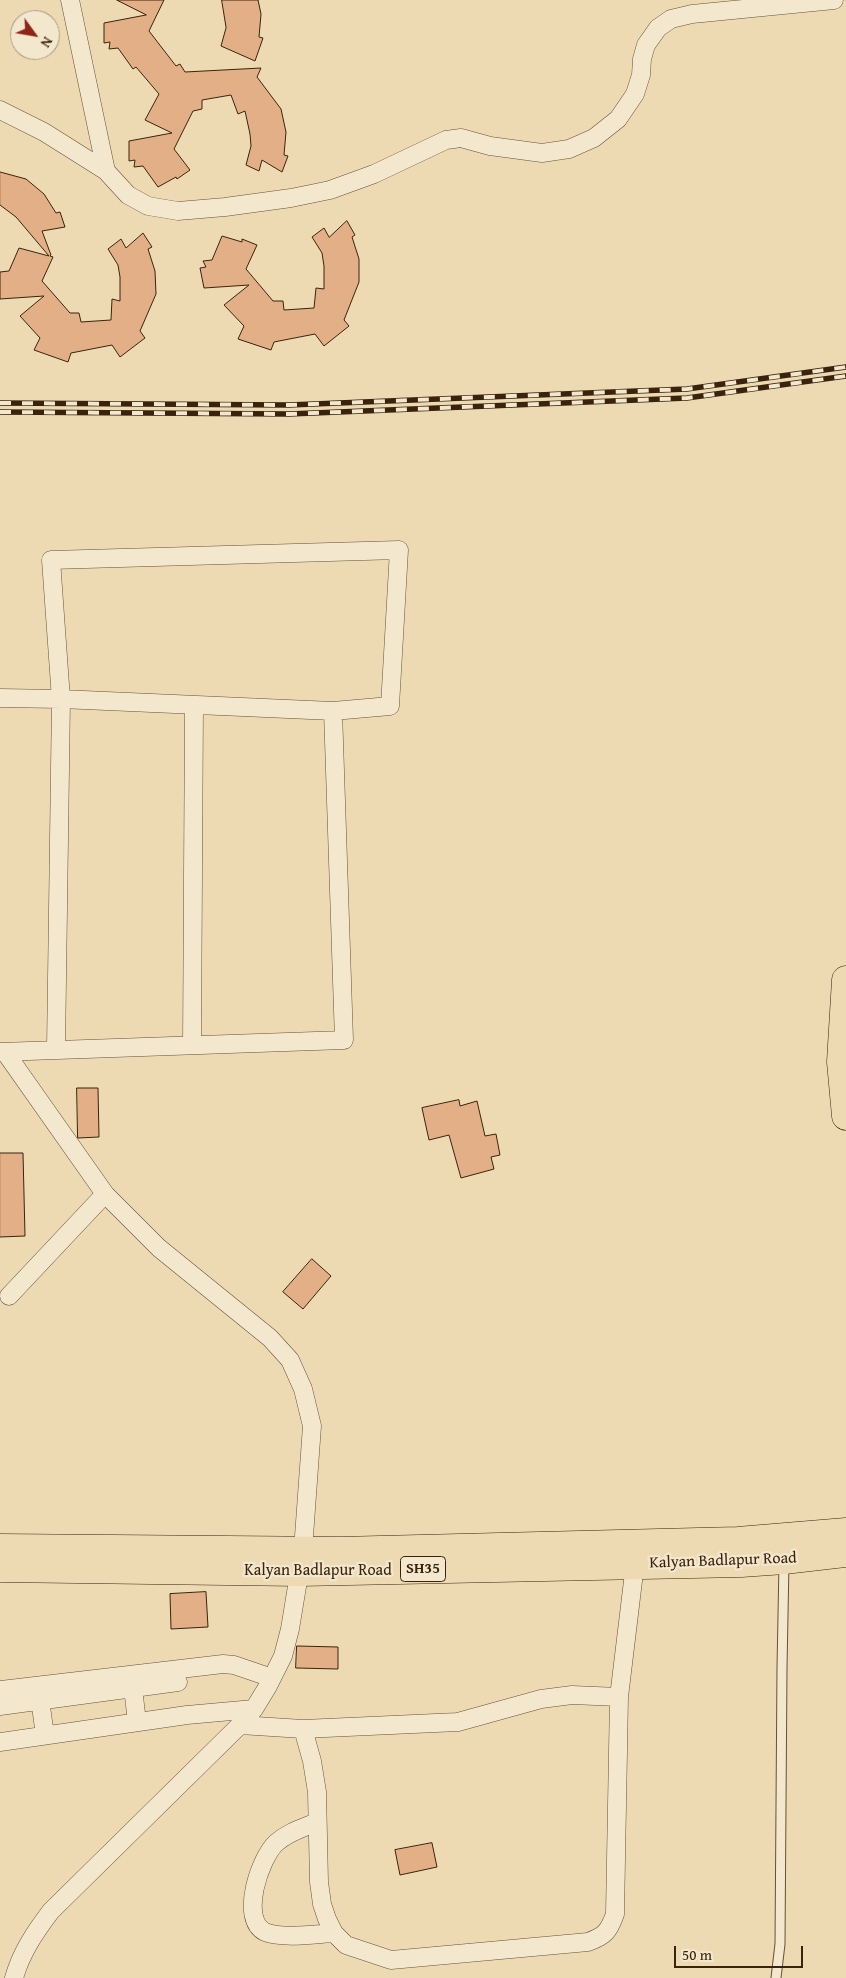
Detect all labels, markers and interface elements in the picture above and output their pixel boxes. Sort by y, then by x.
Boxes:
north arrow [10,10,60,60]
text: N [36,33,58,52]
street label: Kalyan Badlapur Road [649,1549,797,1573]
road number: SH35 [400,1556,446,1582]
street label: Kalyan Badlapur Road [244,1561,392,1581]
scale bar [676,1936,805,1968]
text: 50 m [682,1944,712,1965]

